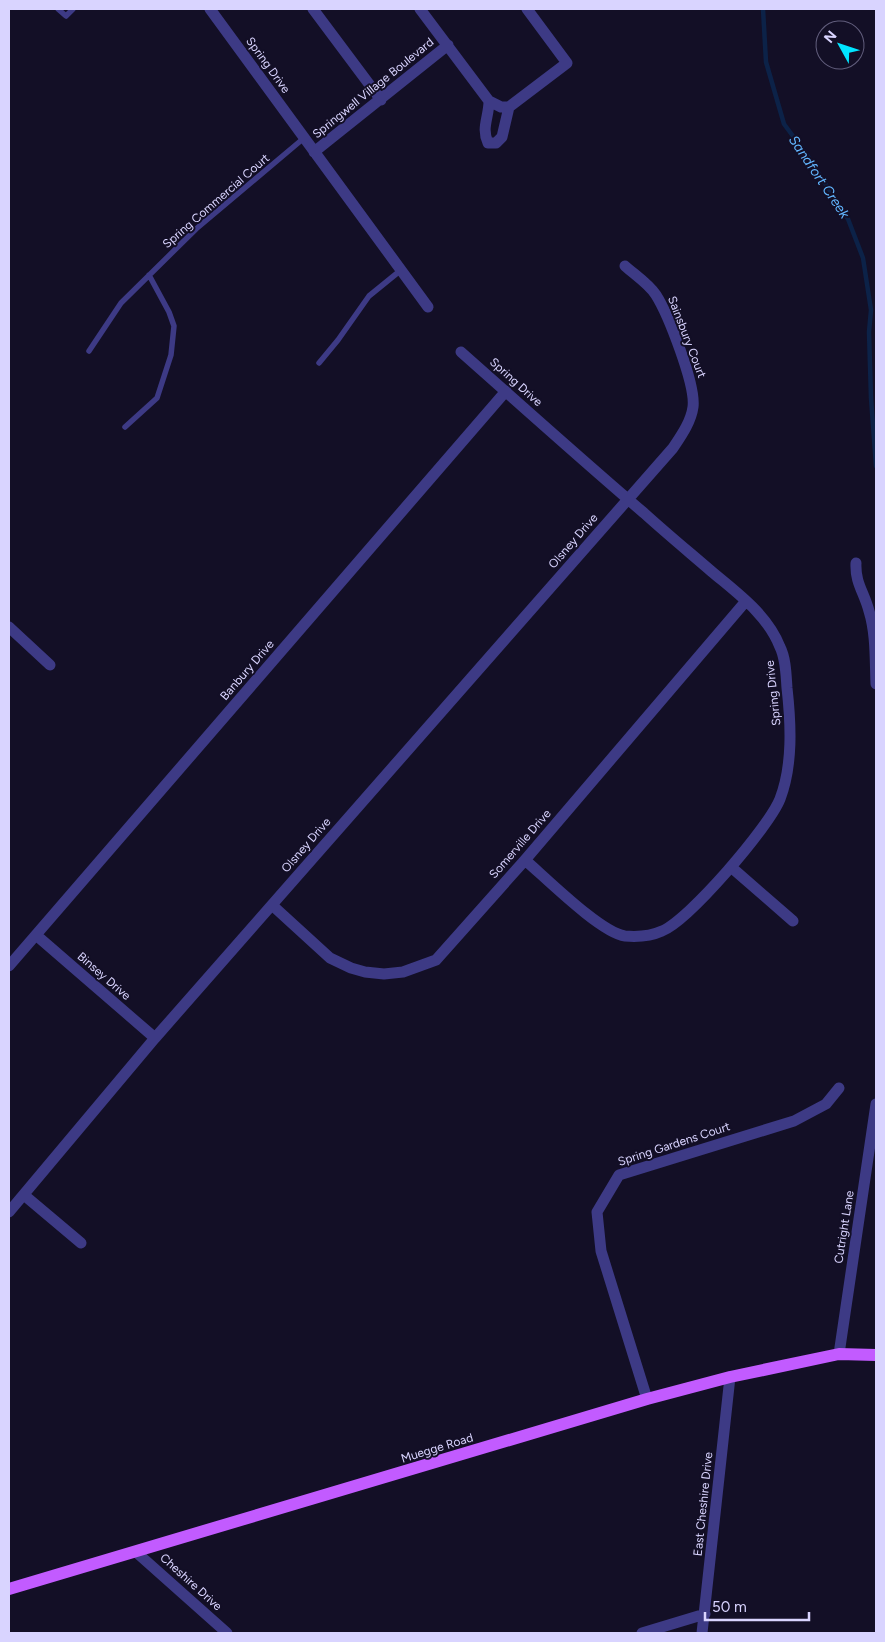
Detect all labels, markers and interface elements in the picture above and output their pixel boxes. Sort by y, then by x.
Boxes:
north arrow [815,20,865,70]
text: N [820,27,840,47]
street label: Spring Drive [243,34,293,96]
street label: Springwell Village Boulevard [310,35,436,141]
water label: Sandfort Creek [785,132,854,223]
street label: Spring Commercial Court [160,151,272,251]
street label: Sainsbury Court [665,294,709,380]
street label: Spring Drive [487,355,545,409]
street label: Olsney Drive [546,511,601,571]
street label: Banbury Drive [217,637,277,703]
street label: Spring Drive [763,659,783,726]
street label: Somerville Drive [486,806,554,881]
street label: Olsney Drive [279,815,334,875]
street label: Binsey Drive [75,949,134,1003]
street label: Spring Gardens Court [616,1119,732,1169]
street label: Cutright Lane [831,1189,857,1264]
street label: Muegge Road [399,1430,475,1466]
street label: East Cheshire Drive [691,1451,715,1557]
street label: Cheshire Drive [157,1551,225,1614]
scale bar [705,1590,809,1622]
text: 50 m [712,1598,747,1616]

